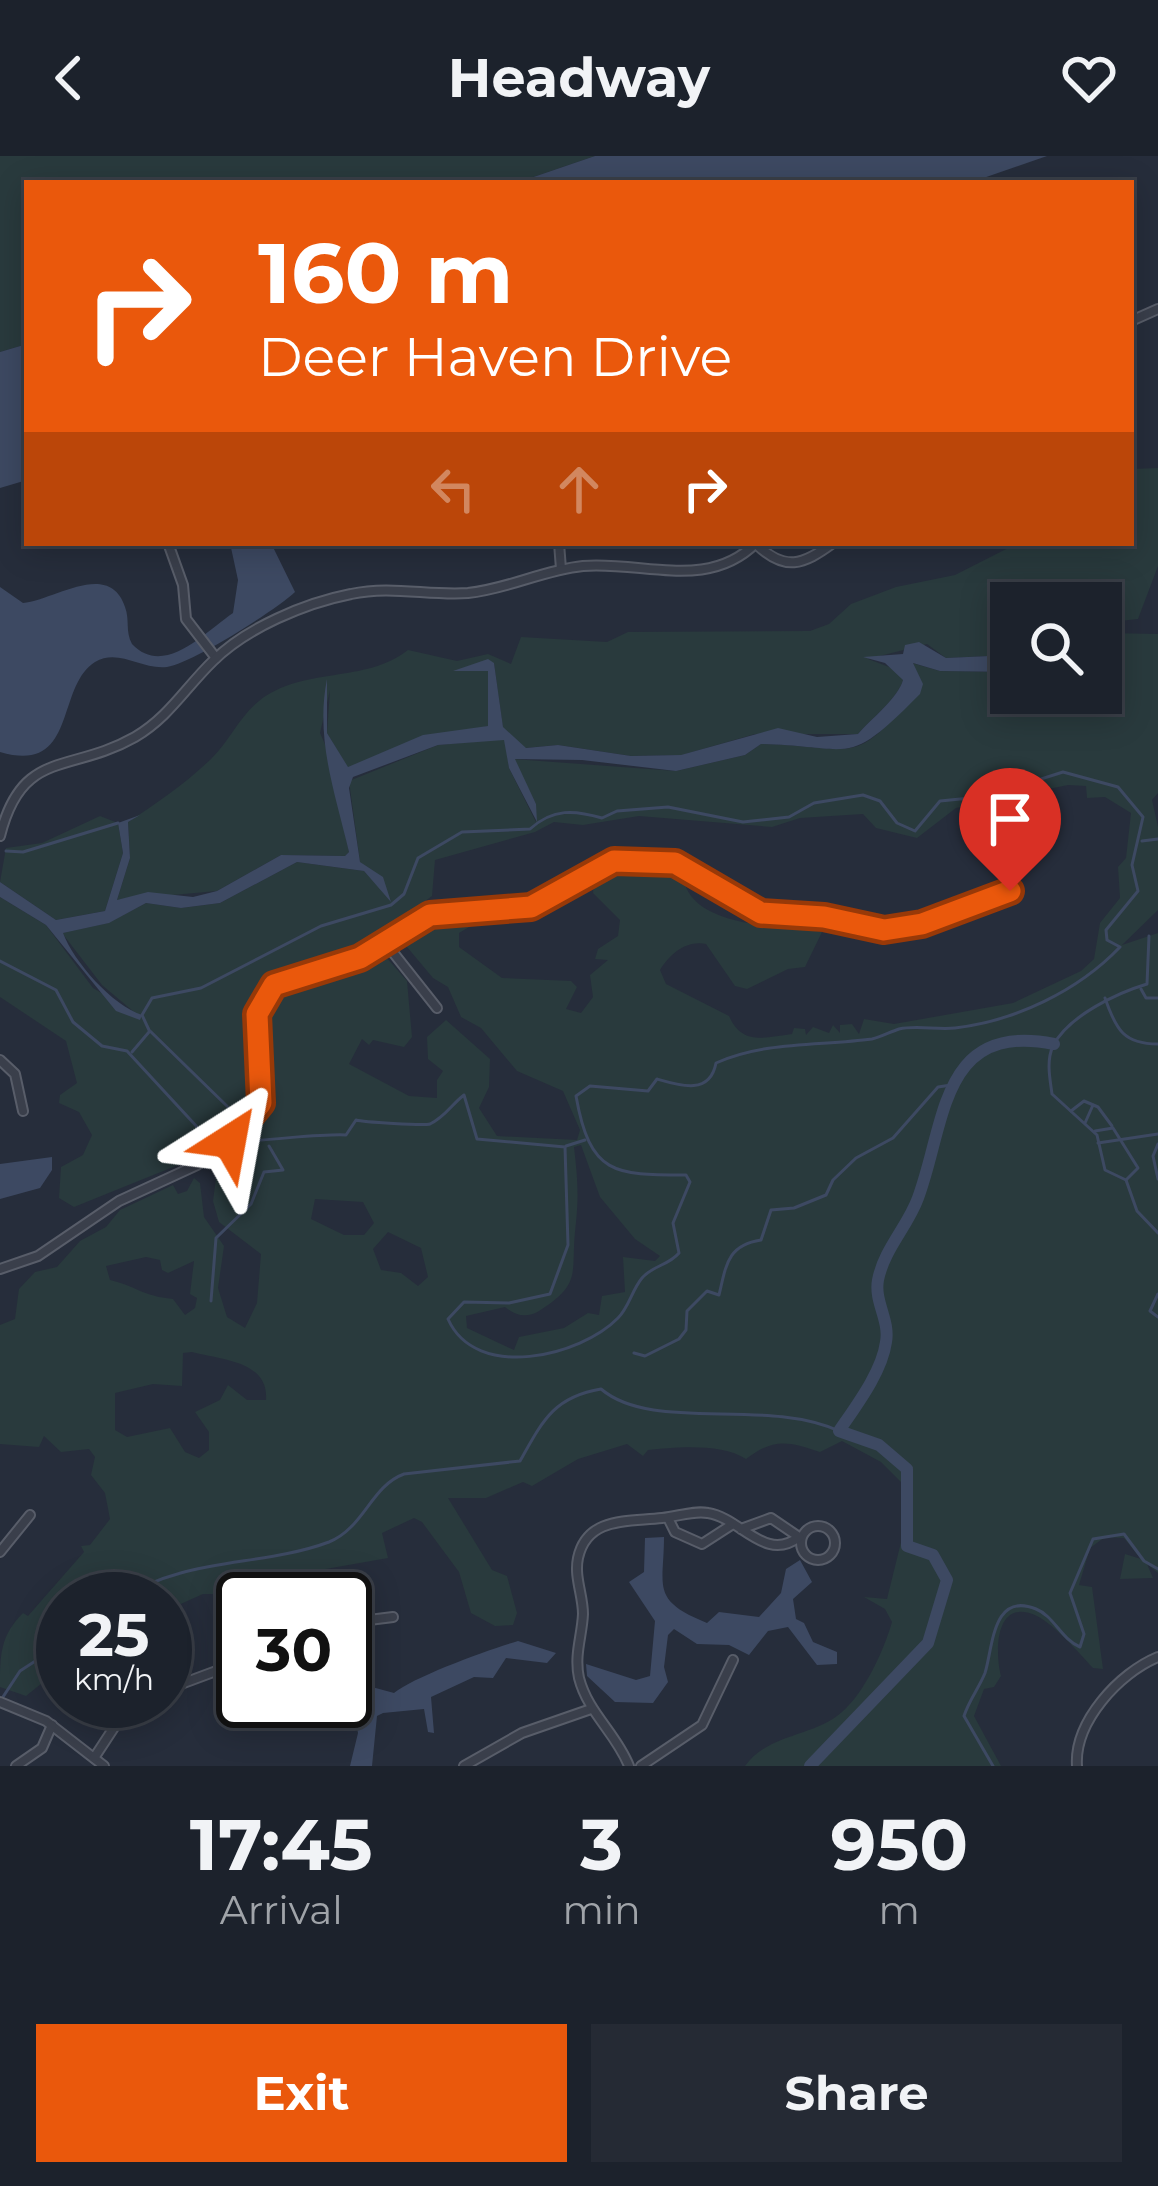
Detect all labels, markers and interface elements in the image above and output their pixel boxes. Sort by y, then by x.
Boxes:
icon: back [36,45,102,111]
text: Headway [448,45,710,111]
icon: heart [1056,45,1122,111]
text: 160 m [258,222,513,324]
icon: right [60,228,216,384]
text: Deer Haven Drive [258,324,732,390]
icon: left [420,456,486,522]
icon: ahead [546,456,612,522]
icon: right [672,456,738,522]
map controls [990,582,1122,714]
button: search [990,582,1122,714]
pin [959,768,1061,891]
icon: arrive [977,786,1043,852]
position arrow [167,1078,293,1204]
speed limit sign: 30 [216,1572,372,1728]
text: 25 [78,1598,150,1671]
text: km/h [74,1661,154,1698]
text: 17:45 [190,1800,373,1888]
text: 3 [580,1800,623,1888]
text: 950 [831,1800,968,1888]
text: Arrival [220,1886,343,1934]
text: min [562,1886,641,1934]
text: m [879,1886,920,1934]
button: Exit [36,2024,567,2162]
button: Share [591,2024,1122,2162]

